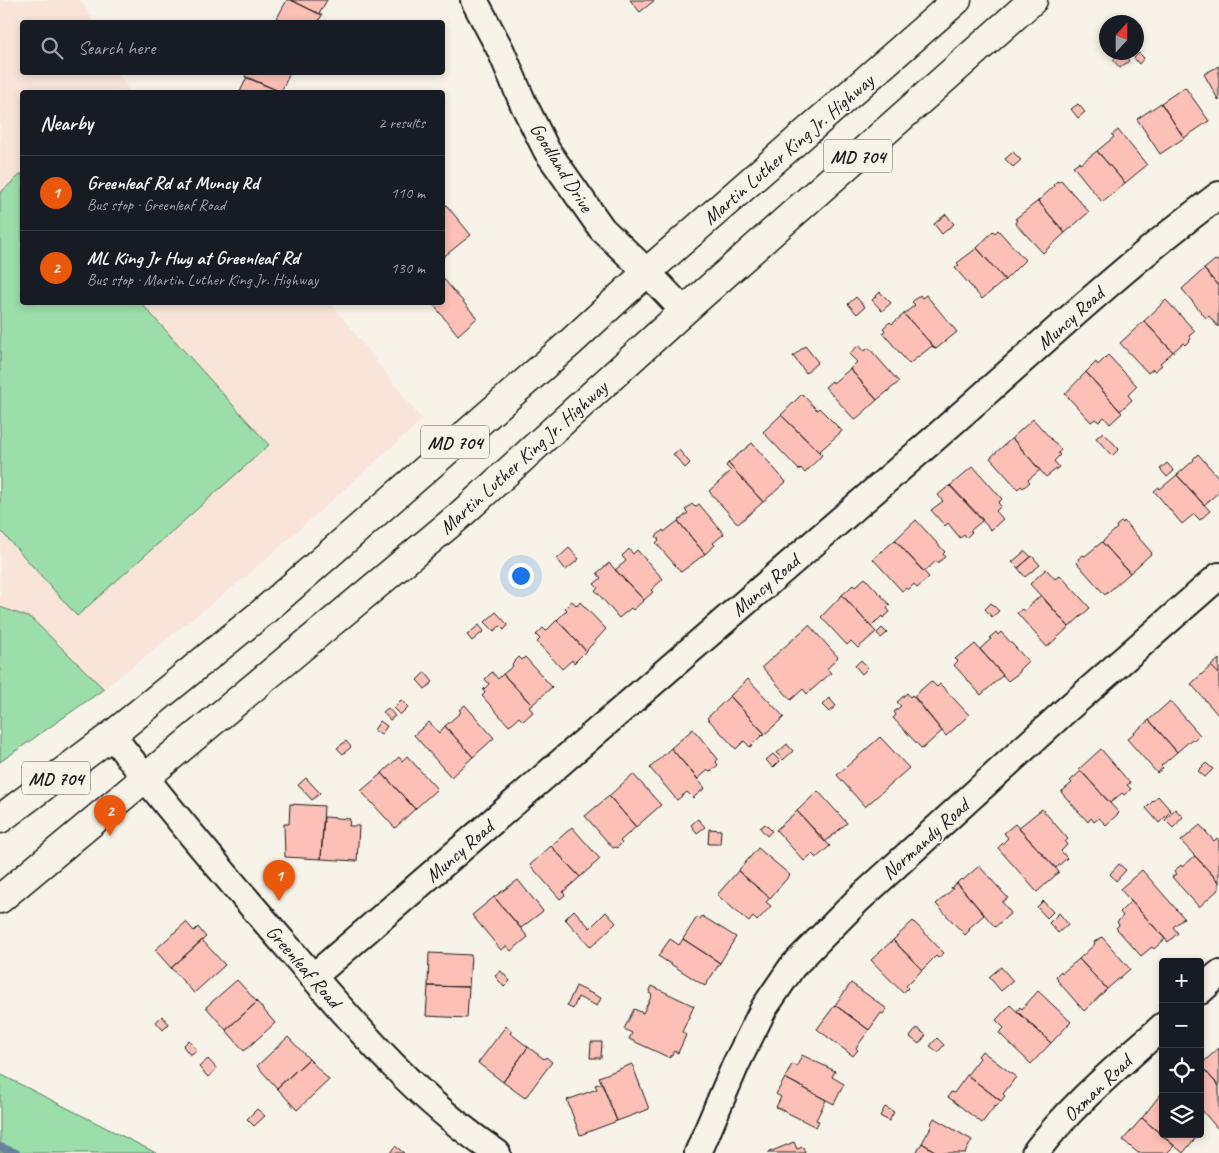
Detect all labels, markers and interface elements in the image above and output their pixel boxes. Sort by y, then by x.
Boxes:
north arrow [1099,15,1144,60]
search box [20,20,445,75]
icon: search [38,34,66,62]
text: Search here [78,36,155,60]
street label: Martin Luther King Jr. Highway [698,67,880,230]
text: Nearby [40,110,93,136]
text: 2 results [378,113,425,133]
street label: Goodland Drive [524,118,600,218]
road number: MD 704 [824,140,892,172]
text: Greenleaf Rd at Muncy Rd [87,171,259,195]
text: 1 [52,183,60,203]
text: 110 m [391,183,425,203]
text: Bus stop · Greenleaf Road [87,195,225,215]
text: ML King Jr Hwy at Greenleaf Rd [87,246,299,270]
text: 2 [52,258,60,278]
text: 130 m [391,258,425,278]
text: Bus stop · Martin Luther King Jr. Highway [87,270,318,290]
street label: Muncy Road [1031,279,1112,355]
street label: Martin Luther King Jr. Highway [434,374,614,540]
road number: MD 704 [421,426,489,458]
street label: Muncy Road [726,547,807,622]
your location [508,563,534,589]
road number: MD 704 [22,761,90,794]
street label: Normandy Road [876,791,977,885]
pin: 2 [94,795,126,836]
street label: Muncy Road [420,813,501,888]
pin: 1 [263,860,295,901]
street label: Greenleaf Road [261,920,349,1015]
map controls [1159,958,1204,1138]
button: + [1159,958,1204,1003]
button: − [1159,1003,1204,1048]
street label: Oxman Road [1058,1047,1139,1127]
button: locate [1159,1048,1204,1093]
button: layers [1159,1093,1204,1138]

